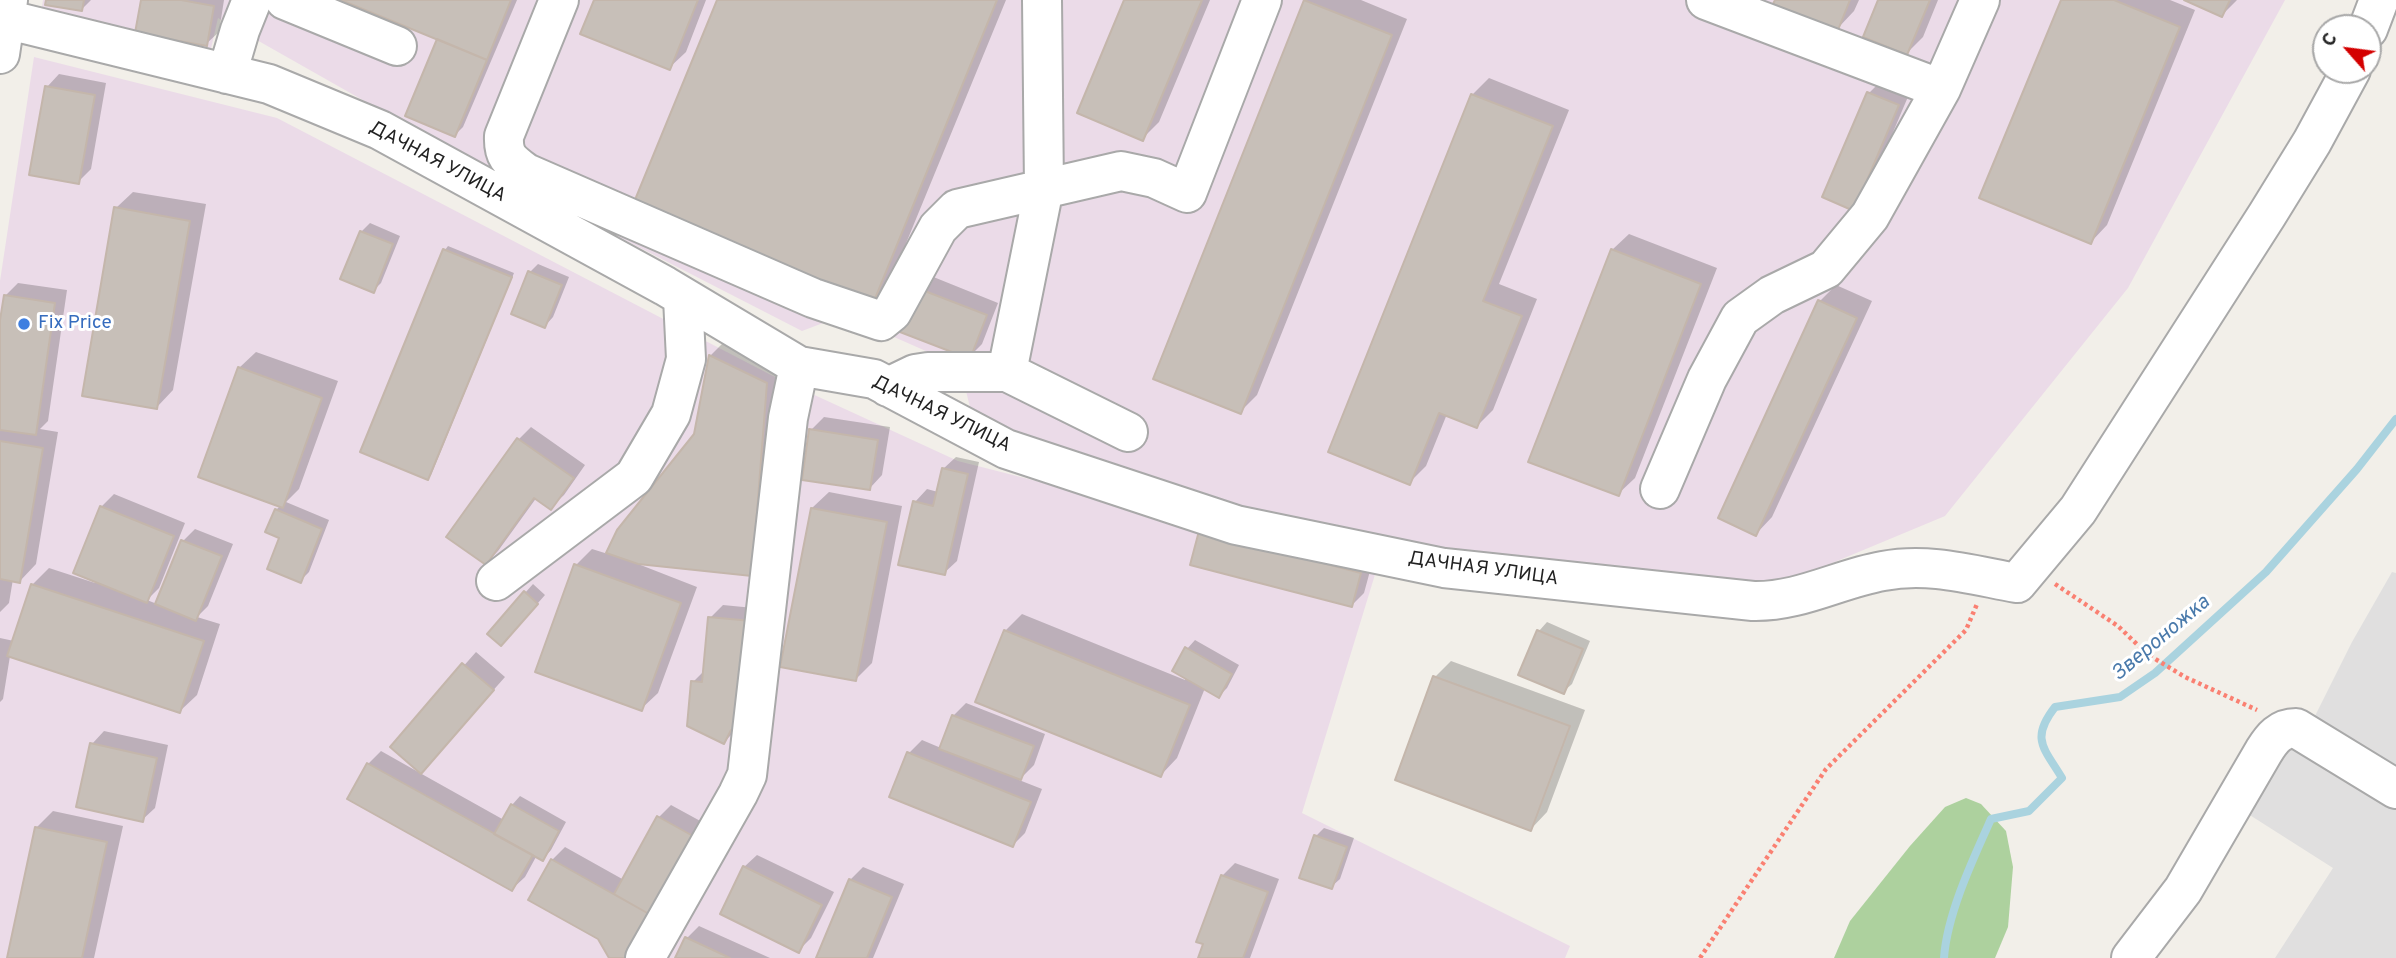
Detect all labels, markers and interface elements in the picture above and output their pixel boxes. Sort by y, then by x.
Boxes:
north arrow [2312,14,2382,84]
text: С [2317,29,2344,51]
street label: ДАЧНАЯ УЛИЦА [365,117,509,209]
place label: Fix Price [38,313,112,335]
marker: Fix Price [16,316,32,332]
street label: ДАЧНАЯ УЛИЦА [868,372,1014,458]
street label: ДАЧНАЯ УЛИЦА [1406,548,1560,592]
water label: Звероножка [2108,591,2216,687]

